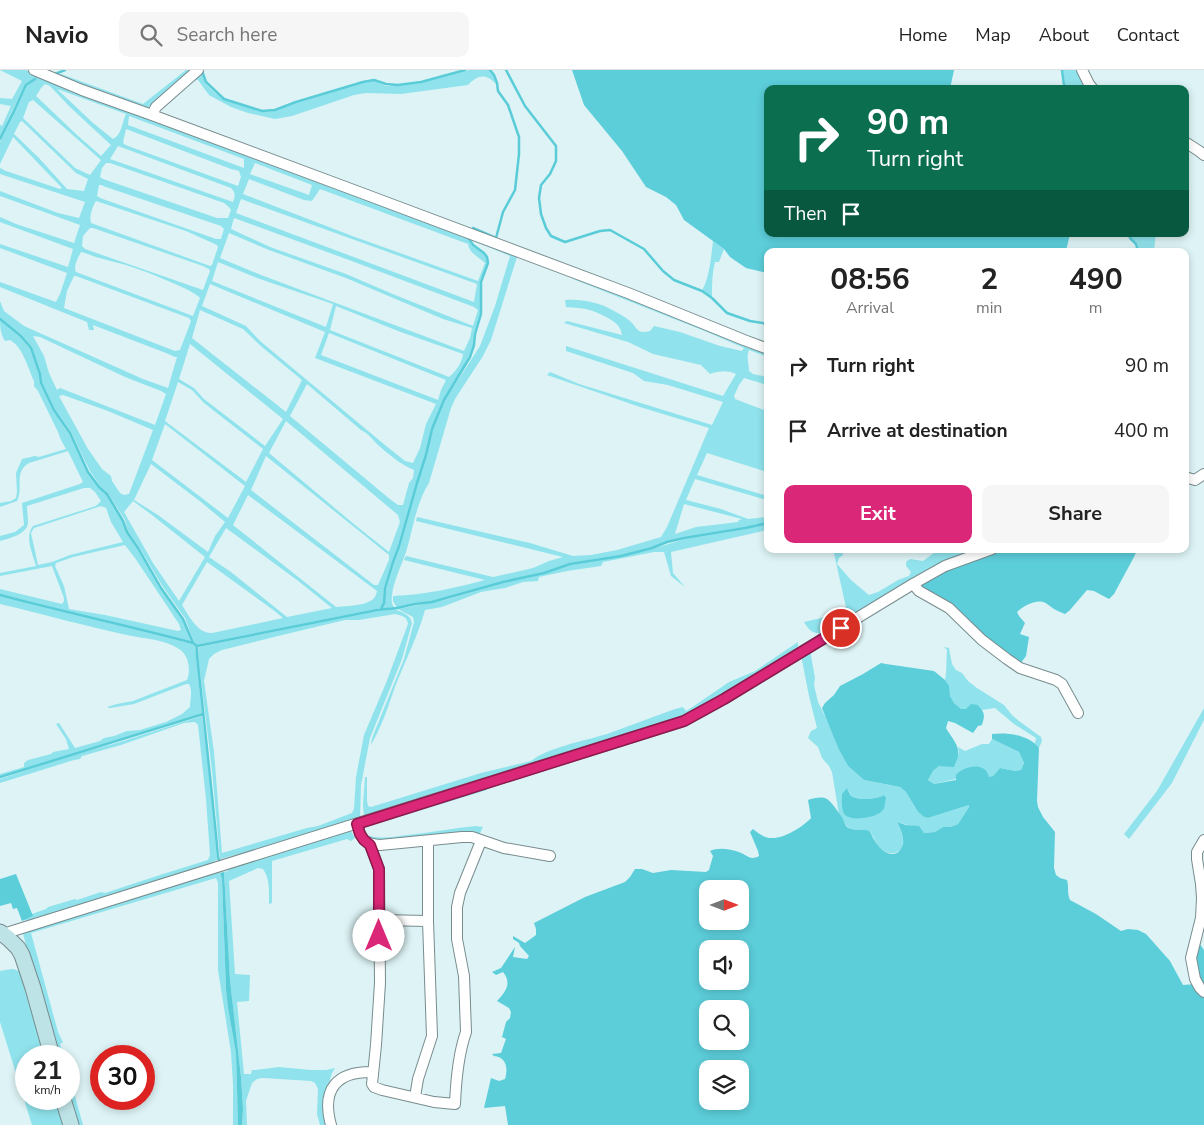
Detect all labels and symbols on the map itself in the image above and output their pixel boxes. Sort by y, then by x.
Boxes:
pin [820,607,862,649]
north arrow [699,880,749,930]
position arrow [352,909,404,961]
speed limit sign: 30 [90,1045,155,1110]

